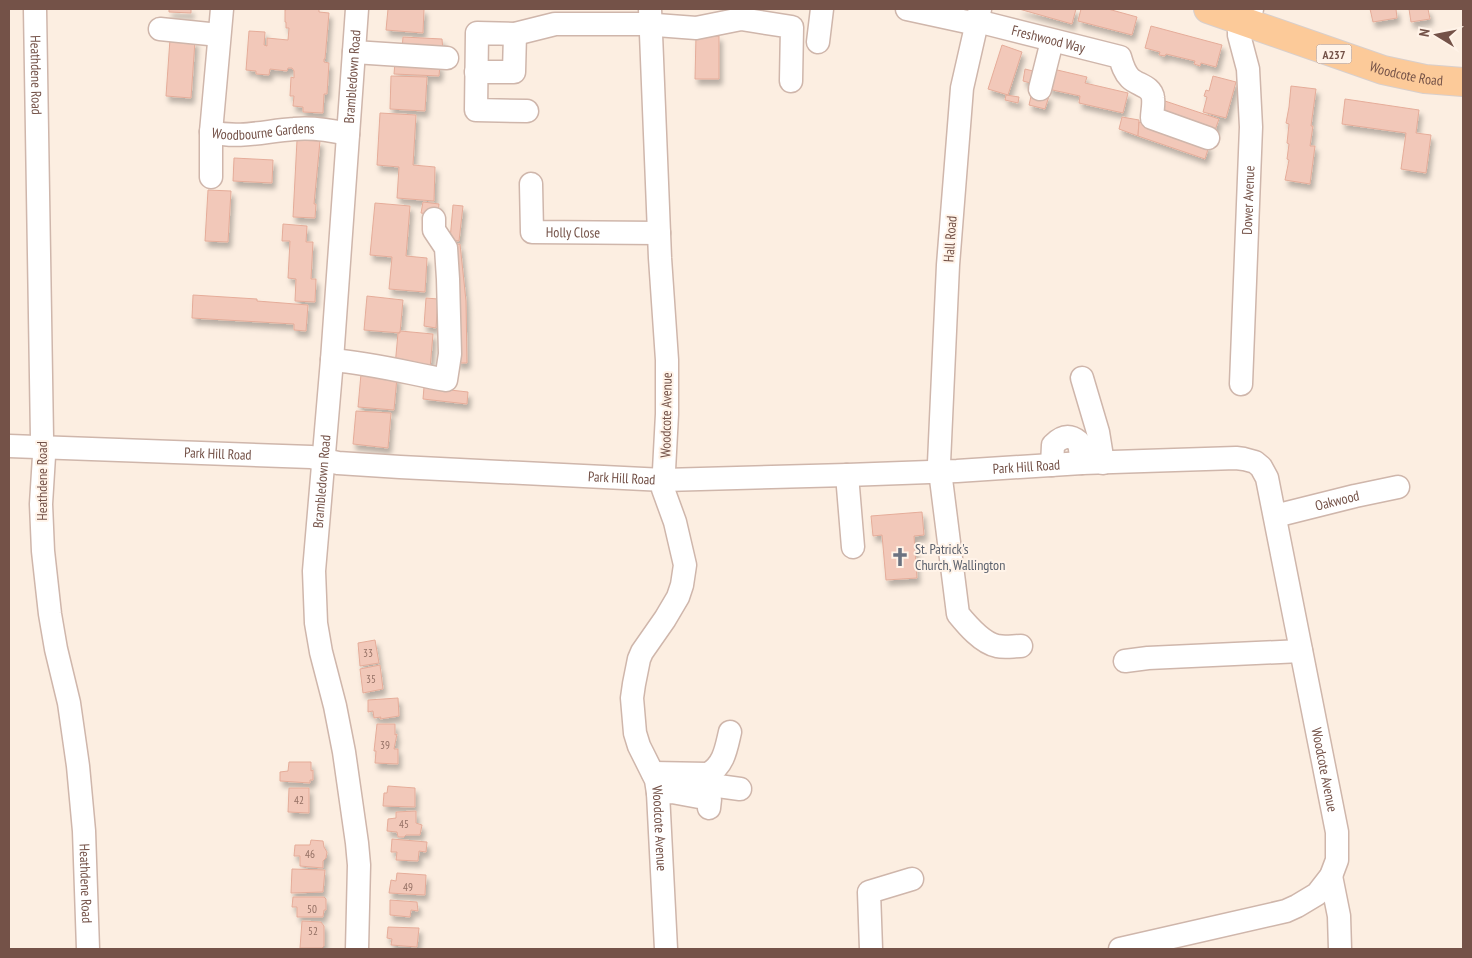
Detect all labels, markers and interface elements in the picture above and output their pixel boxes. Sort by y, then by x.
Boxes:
north arrow [1412,10,1462,60]
street label: Freshwood Way [1010,21,1088,57]
text: N [1415,27,1434,38]
street label: Brambledown Road [340,29,364,124]
street label: Heathdene Road [26,35,46,115]
road number: A237 [1316,44,1352,64]
street label: Woodcote Road [1367,57,1444,89]
street label: Woodbourne Gardens [210,119,315,144]
street label: Dower Avenue [1238,165,1258,235]
street label: Hall Road [939,215,961,263]
street label: Holly Close [546,223,600,242]
street label: Woodcote Avenue [656,372,676,458]
street label: Brambledown Road [309,434,335,529]
street label: Heathdene Road [33,441,51,521]
street label: Park Hill Road [184,443,252,464]
street label: Park Hill Road [992,455,1061,478]
street label: Park Hill Road [588,467,656,489]
street label: Oakwood [1313,486,1361,515]
place label: St. Patrick's Church, Wallington [915,540,1005,574]
church icon: St. Patrick's Church, Wallington [889,546,911,568]
house number: 33 [363,646,373,660]
house number: 35 [366,672,376,686]
street label: Woodcote Avenue [1308,726,1342,814]
house number: 39 [380,738,390,752]
street label: Woodcote Avenue [648,784,671,872]
house number: 42 [294,793,304,807]
house number: 45 [399,817,409,831]
street label: Heathdene Road [75,843,96,923]
house number: 46 [305,847,315,861]
house number: 49 [403,880,413,894]
house number: 50 [307,902,317,916]
house number: 52 [308,924,318,938]

